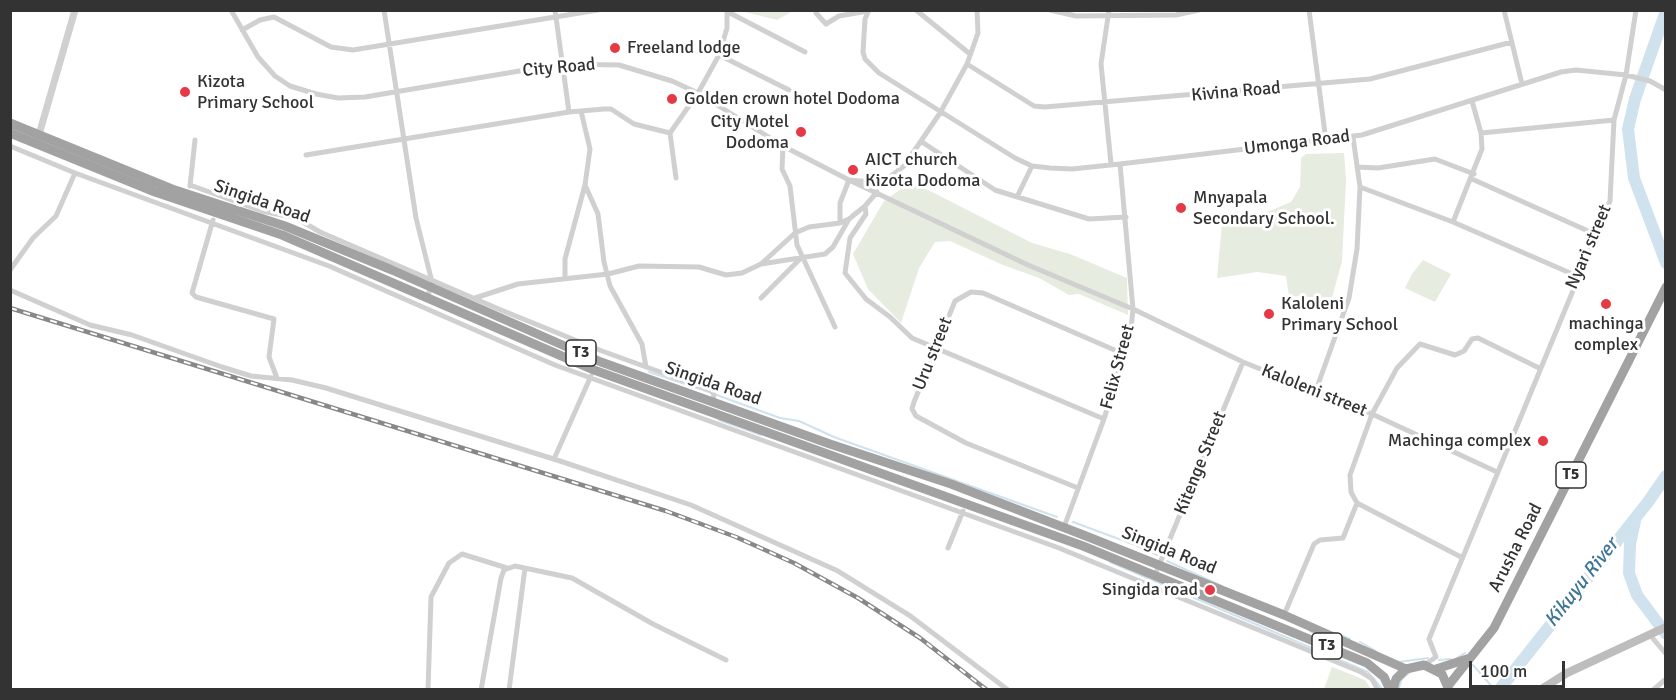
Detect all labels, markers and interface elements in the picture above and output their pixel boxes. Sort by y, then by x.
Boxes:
place label: Freeland lodge [627,37,741,59]
marker: Freeland lodge [608,41,622,55]
street label: City Road [522,54,596,82]
place label: Kizota Primary School [197,71,314,113]
street label: Kivina Road [1190,77,1282,107]
marker: Kizota Primary School [178,85,192,99]
place label: Golden crown hotel Dodoma [684,88,900,110]
marker: Golden crown hotel Dodoma [665,92,679,106]
place label: City Motel Dodoma [710,111,789,154]
marker: City Motel Dodoma [794,125,808,139]
street label: Umonga Road [1243,126,1351,160]
place label: AICT church Kizota Dodoma [865,149,980,192]
marker: AICT church Kizota Dodoma [846,163,860,177]
street label: Singida Road [211,175,313,229]
place label: Mnyapala Secondary School. [1193,187,1335,230]
marker: Mnyapala Secondary School. [1174,201,1188,215]
street label: Nyari street [1561,201,1617,293]
place label: Kaloleni Primary School [1281,293,1398,336]
marker: machinga complex [1599,297,1613,311]
marker: Kaloleni Primary School [1262,307,1276,321]
place label: machinga complex [1568,313,1644,356]
street label: Uru street [909,314,957,394]
street label: Felix Street [1096,322,1140,412]
road number: T3 [566,340,596,366]
street label: Singida Road [662,357,764,411]
street label: Kaloleni street [1258,360,1370,422]
street label: Kitenge Street [1170,408,1232,518]
place label: Machinga complex [1388,430,1531,452]
marker: Machinga complex [1536,434,1550,448]
road number: T5 [1556,462,1586,488]
street label: Arusha Road [1484,500,1548,596]
street label: Singida Road [1119,522,1219,580]
water label: Kikuyu River [1540,534,1624,632]
place label: Singida road [1102,579,1198,601]
marker: Singida road [1203,583,1217,597]
road number: T3 [1312,633,1342,659]
scale bar [1472,649,1568,687]
text: 100 m [1480,660,1527,682]

